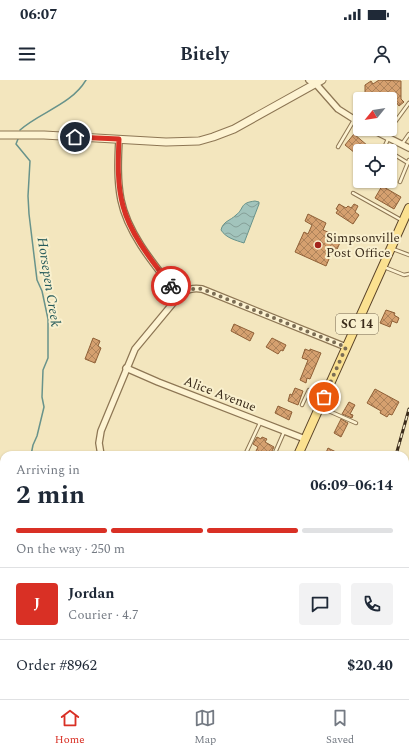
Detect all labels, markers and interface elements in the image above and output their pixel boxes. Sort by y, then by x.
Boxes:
text: 06:07 [20,3,58,26]
text: Bitely [180,41,229,68]
icon: menu [16,43,38,65]
icon: person [371,43,393,65]
north arrow [353,92,397,136]
map controls [353,92,397,188]
pin [58,120,92,154]
icon: home [64,126,86,148]
button: locate [353,144,397,188]
place label: Simpsonville Post Office [326,228,400,263]
water label: Horsepen Creek [32,236,67,329]
marker: Simpsonville Post Office [313,240,323,250]
courier [151,266,191,306]
icon: bike [160,275,182,297]
road number: SC 14 [336,314,378,334]
street label: Alice Avenue [181,371,259,417]
pin [307,380,341,414]
icon: bag [313,386,335,408]
text: Arriving in [16,460,80,480]
text: 06:09–06:14 [310,474,393,497]
text: 2 min [16,475,85,515]
text: On the way · 250 m [16,539,125,559]
text: Jordan [68,582,115,605]
button: chat [299,583,341,625]
button: phone [351,583,393,625]
text: J [34,592,40,615]
text: Courier · 4.7 [68,605,138,625]
text: Order #8962 [16,654,97,677]
text: $20.40 [347,654,393,677]
tab: Home [55,707,84,748]
tab: Map [194,707,216,748]
tab: Saved [326,707,354,748]

